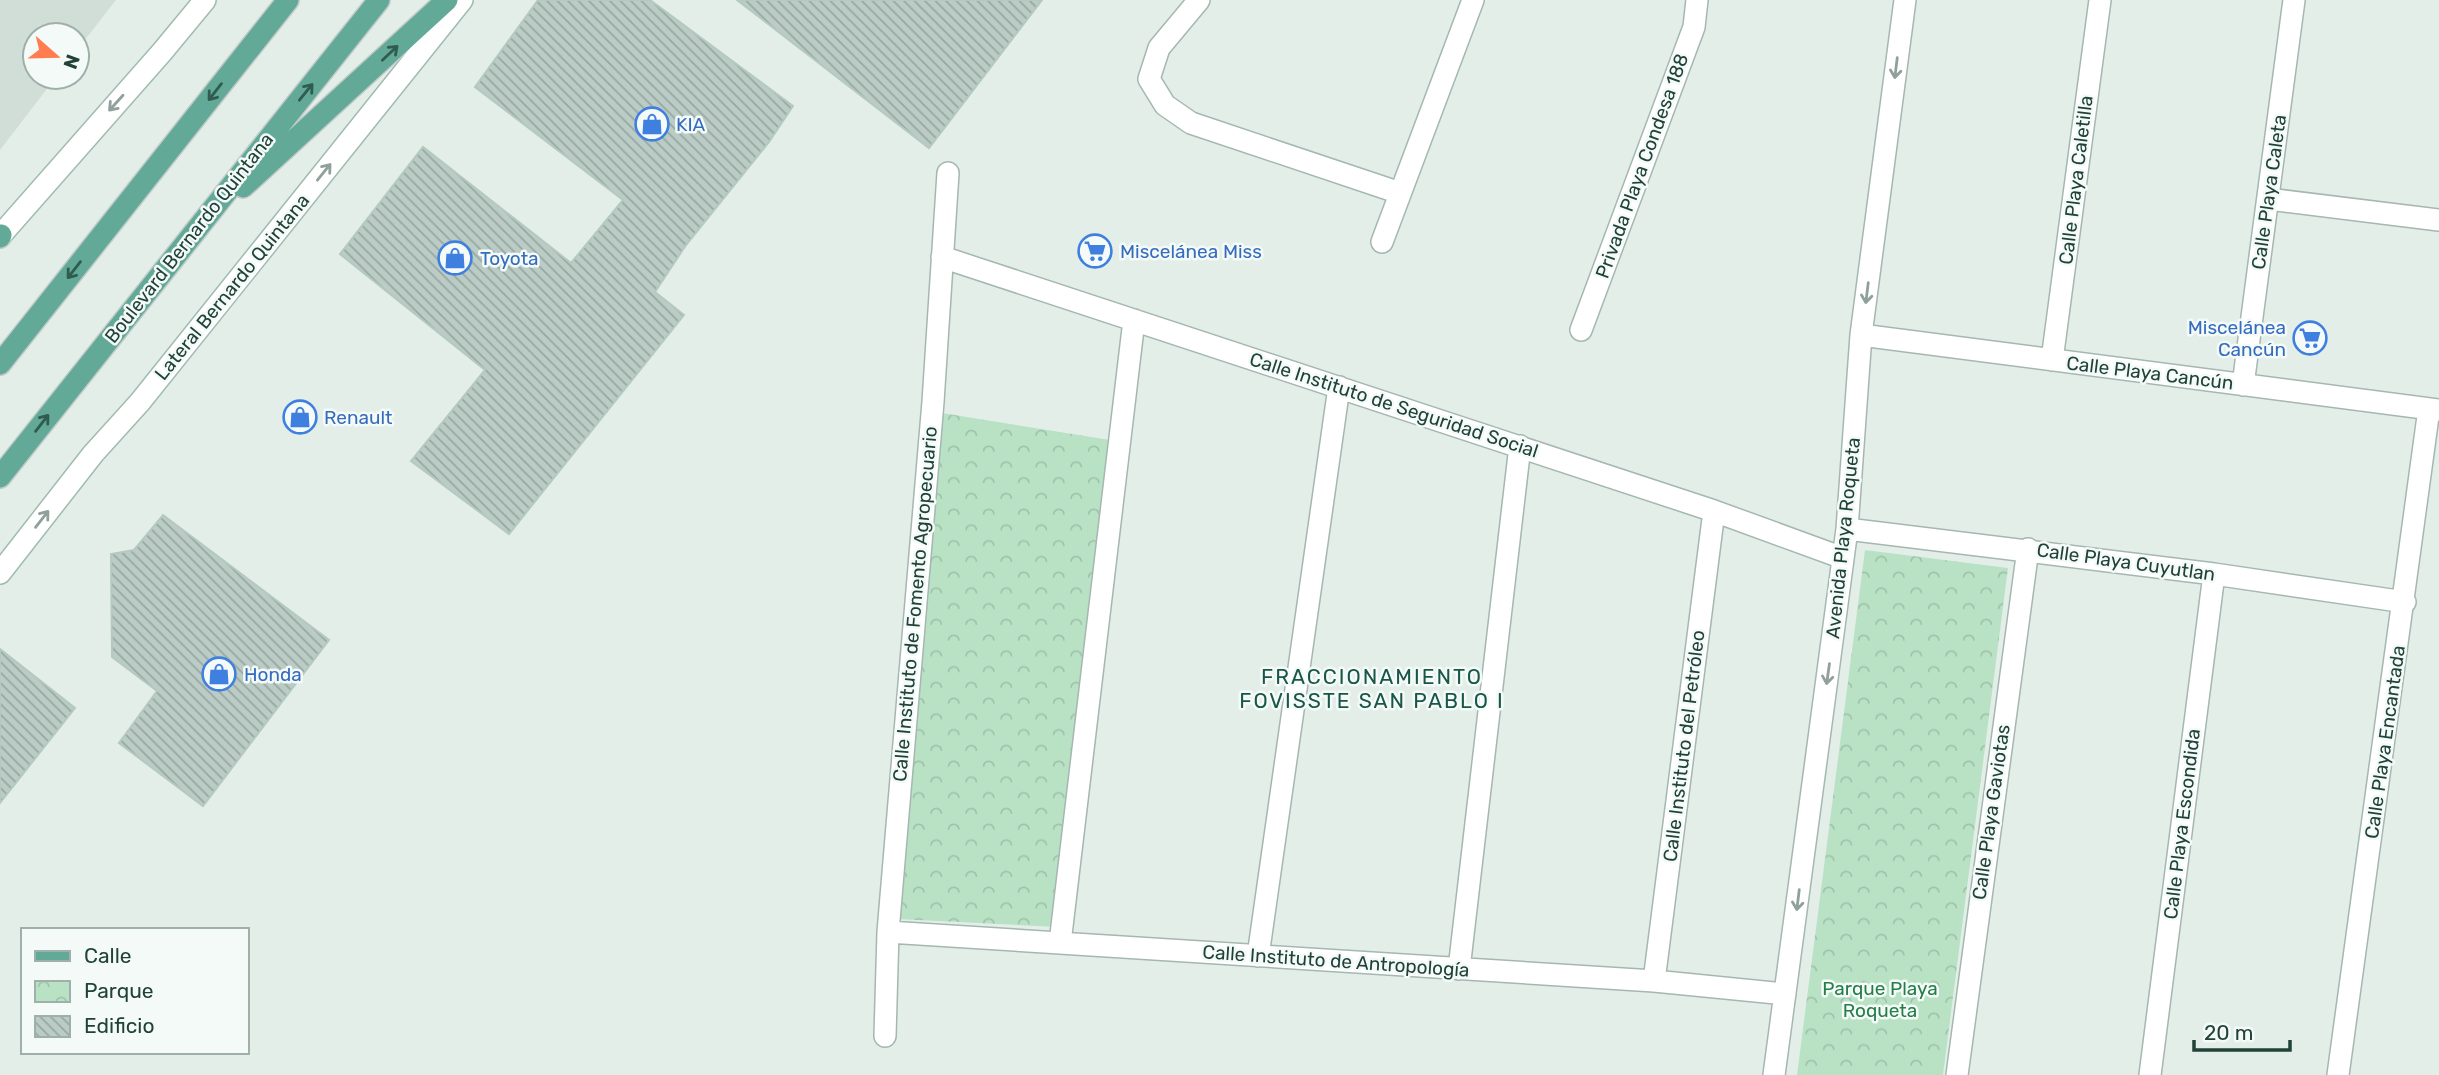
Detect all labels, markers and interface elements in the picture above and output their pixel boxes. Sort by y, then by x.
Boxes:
north arrow [21,21,91,91]
one-way arrow [381,44,398,61]
street label: Privada Playa Condesa 188 [1591,50,1693,282]
text: N [58,51,85,72]
one-way arrow [1890,56,1903,79]
one-way arrow [208,82,223,100]
one-way arrow [298,83,314,101]
one-way arrow [108,94,124,112]
street label: Calle Playa Caletilla [2054,94,2098,266]
shop icon: KIA [633,105,671,143]
place label: KIA [676,113,706,136]
street label: Calle Playa Caleta [2247,113,2291,271]
street label: Boulevard Bernardo Quintana [100,128,278,348]
one-way arrow [317,163,332,181]
street label: Lateral Bernardo Quintana [150,189,314,385]
supermarket icon: Miscelánea Miss [1076,232,1114,270]
shop icon: Toyota [436,239,474,277]
place label: Miscelánea Miss [1120,240,1262,263]
place label: Toyota [480,247,539,270]
one-way arrow [66,261,82,279]
one-way arrow [1860,281,1873,304]
place label: Miscelánea Cancún [2188,316,2286,361]
supermarket icon: Miscelánea Cancún [2291,319,2329,357]
street label: Calle Instituto de Seguridad Social [1247,347,1541,463]
street label: Calle Playa Cancún [2065,351,2235,395]
shop icon: Renault [281,398,319,436]
place label: Renault [324,406,393,429]
one-way arrow [35,415,50,433]
street label: Calle Instituto de Fomento Agropecuario [888,425,942,783]
street label: Avenida Playa Roqueta [1821,436,1865,640]
one-way arrow [34,511,49,529]
street label: Calle Playa Cuyutlan [2035,538,2217,586]
street label: Calle Instituto del Petróleo [1658,629,1710,863]
street label: Calle Playa Encantada [2360,644,2410,840]
shop icon: Honda [200,655,238,693]
place label: Honda [244,663,302,686]
one-way arrow [1821,663,1834,685]
district label: FRACCIONAMIENTO FOVISSTE SAN PABLO I [1239,664,1505,713]
street label: Calle Playa Gaviotas [1967,723,2015,901]
street label: Calle Playa Escondida [2159,727,2205,921]
one-way arrow [1791,888,1804,911]
legend [21,928,248,1054]
street label: Calle Instituto de Antropología [1202,940,1470,982]
text: Calle [84,943,132,968]
park label: Parque Playa Roqueta [1822,977,1938,1022]
text: Parque [84,978,154,1003]
scale bar [2194,1009,2290,1052]
text: Edificio [84,1013,154,1038]
text: 20 m [2204,1020,2253,1045]

